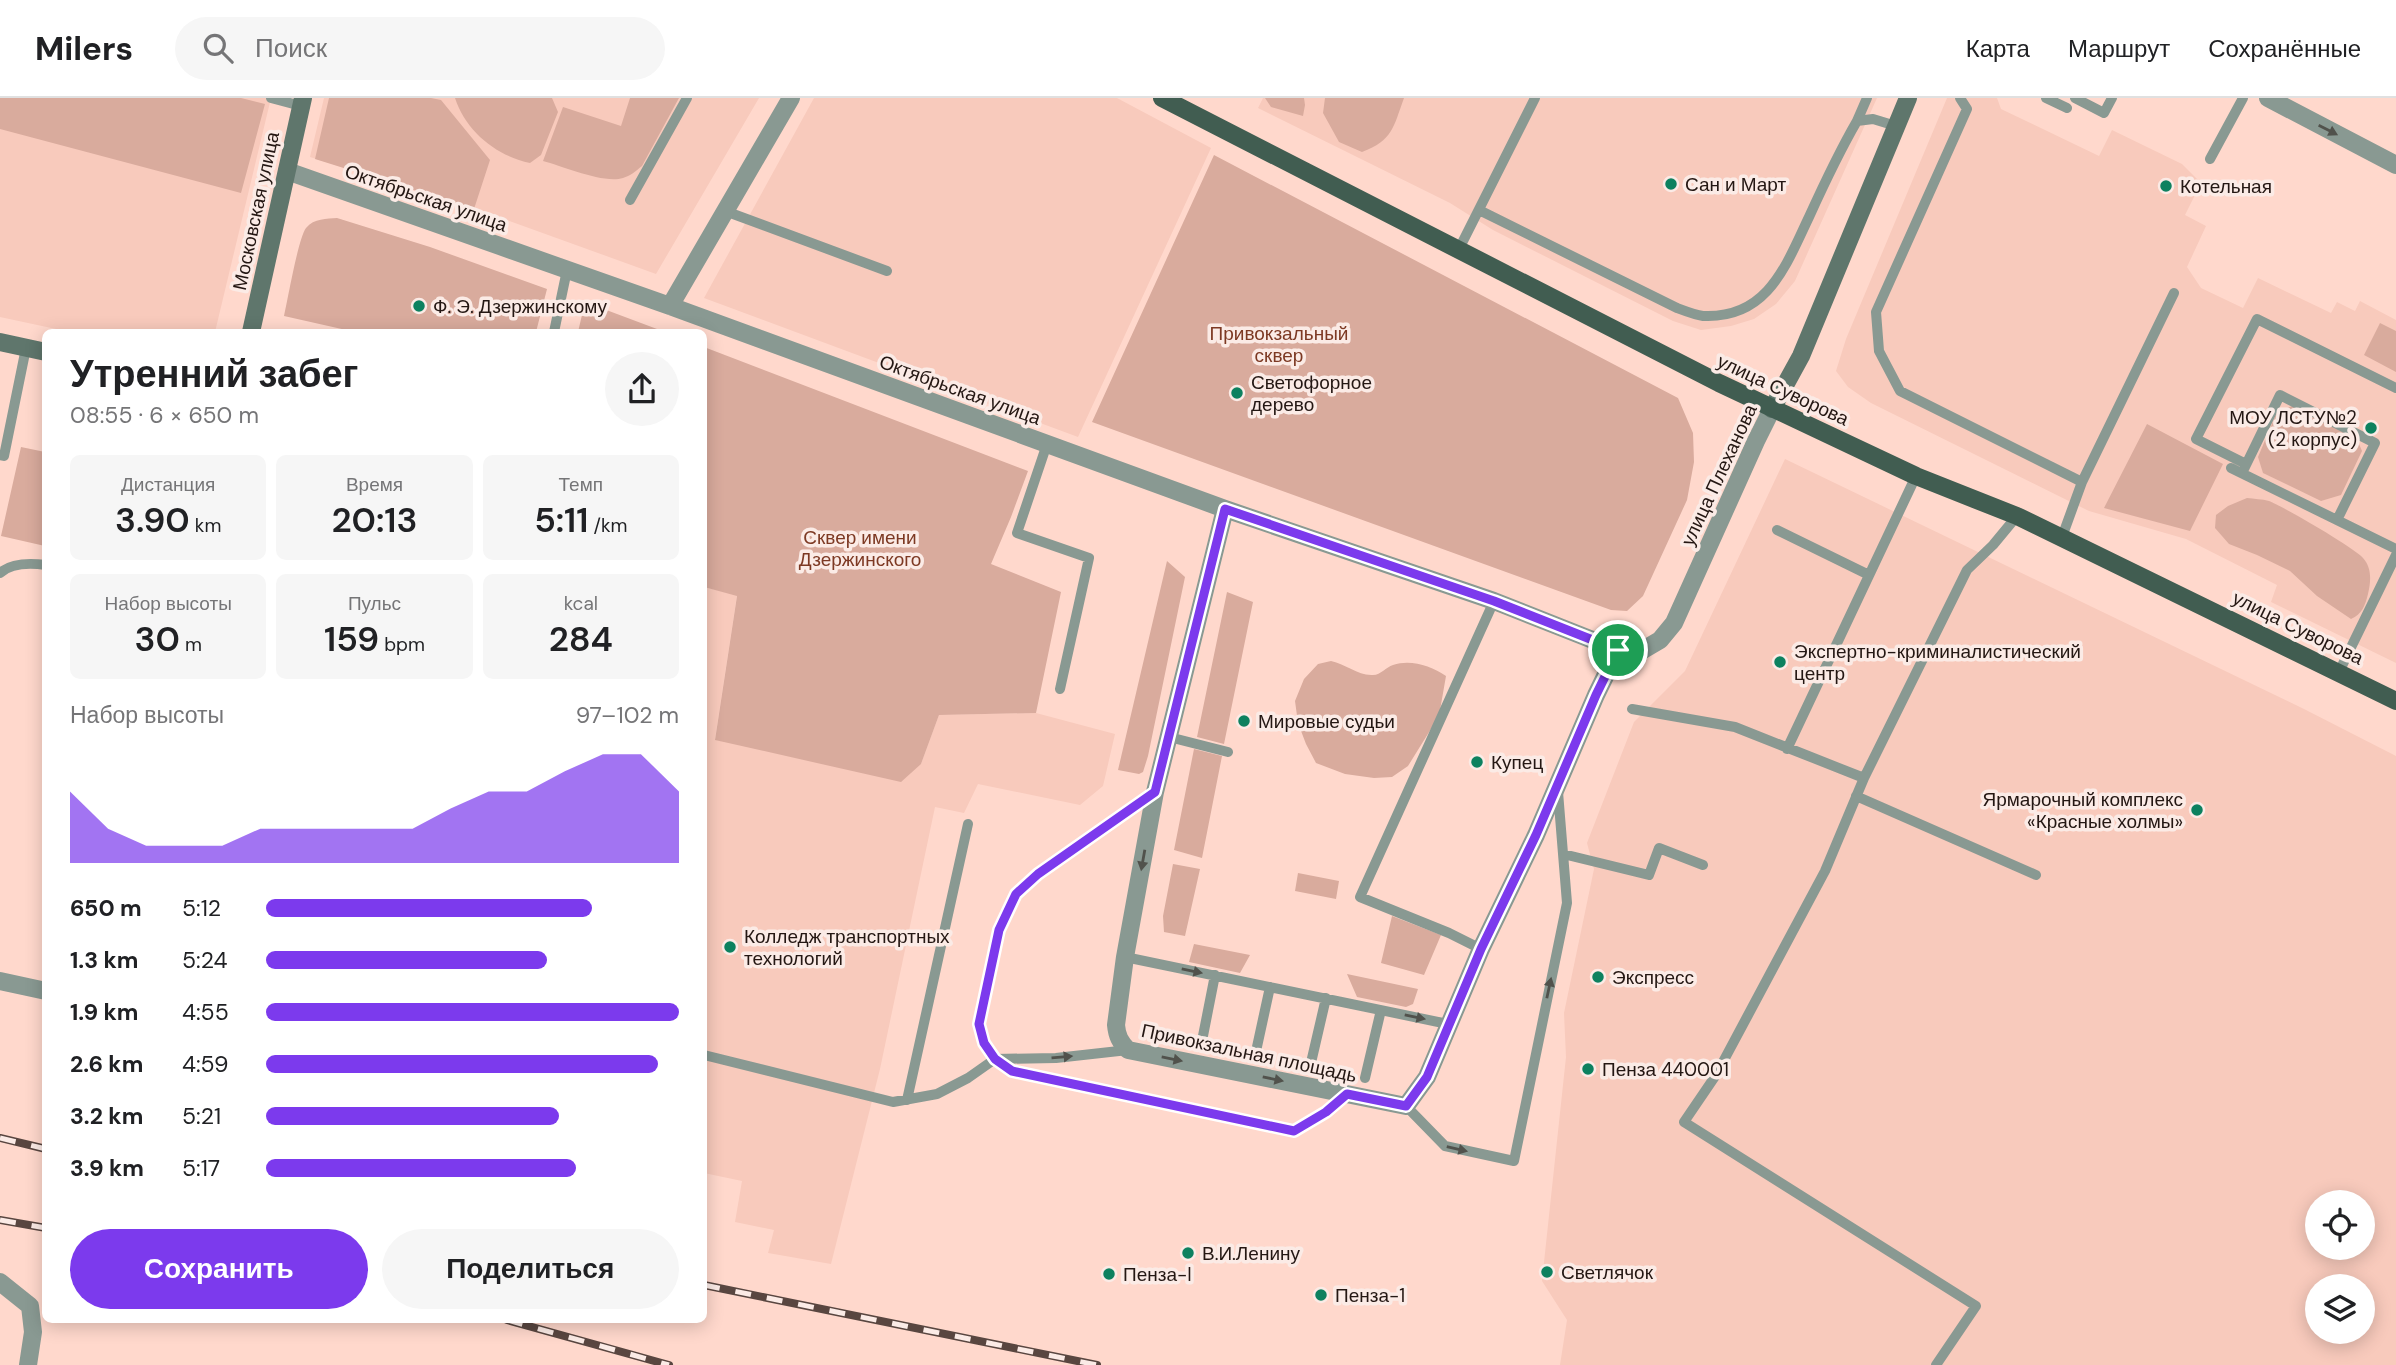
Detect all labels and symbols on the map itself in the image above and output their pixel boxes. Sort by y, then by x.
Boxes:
one-way arrow [2318,124,2338,135]
street label: Московская улица [227,129,285,293]
street label: Октябрьская улица [342,159,511,238]
place label: Сан и Март [1685,172,1786,197]
place label: Котельная [2180,174,2272,199]
marker: Сан и Март [1663,176,1679,192]
marker: Котельная [2158,178,2174,194]
place label: Ф. Э. Дзержинскому [433,294,608,319]
marker: Ф. Э. Дзержинскому [411,298,427,314]
park label: Привокзальный сквер [1210,321,1348,368]
street label: Октябрьская улица [876,349,1045,431]
street label: улица Суворова [1713,349,1853,432]
place label: Светофорное дерево [1251,370,1372,417]
marker: Светофорное дерево [1229,385,1245,401]
street label: улица Плеханова [1675,400,1763,550]
place label: МОУ ЛСТУ№2 (2 корпус) [2229,405,2357,452]
marker: МОУ ЛСТУ№2 (2 корпус) [2363,420,2379,436]
park label: Сквер имени Дзержинского [799,525,921,572]
street label: улица Суворова [2228,586,2368,671]
pin [1588,620,1648,680]
place label: Экспертно-криминалистический центр [1794,639,2081,686]
marker: Экспертно-криминалистический центр [1772,654,1788,670]
place label: Мировые судьи [1258,709,1395,734]
marker: Мировые судьи [1236,713,1252,729]
place label: Купец [1491,750,1543,775]
marker: Купец [1469,754,1485,770]
place label: Ярмарочный комплекс «Красные холмы» [1983,787,2183,834]
marker: Ярмарочный комплекс «Красные холмы» [2189,802,2205,818]
one-way arrow [1137,849,1148,871]
place label: Колледж транспортных технологий [744,924,950,971]
marker: Колледж транспортных технологий [722,939,738,955]
one-way arrow [1181,965,1203,976]
place label: Экспресс [1612,965,1694,990]
marker: Экспресс [1590,969,1606,985]
one-way arrow [1543,977,1554,999]
one-way arrow [1404,1011,1426,1022]
street label: Привокзальная площадь [1139,1018,1359,1088]
one-way arrow [1051,1051,1073,1062]
one-way arrow [1161,1053,1183,1064]
place label: Пенза 440001 [1602,1057,1729,1082]
marker: Пенза 440001 [1580,1061,1596,1077]
one-way arrow [1262,1074,1284,1085]
one-way arrow [1446,1143,1468,1154]
place label: В.И.Ленину [1202,1241,1300,1266]
marker: В.И.Ленину [1180,1245,1196,1261]
place label: Светлячок [1561,1260,1654,1285]
place label: Пенза-I [1123,1262,1192,1287]
marker: Светлячок [1539,1264,1555,1280]
marker: Пенза-I [1101,1266,1117,1282]
place label: Пенза-1 [1335,1283,1405,1308]
marker: Пенза-1 [1313,1287,1329,1303]

